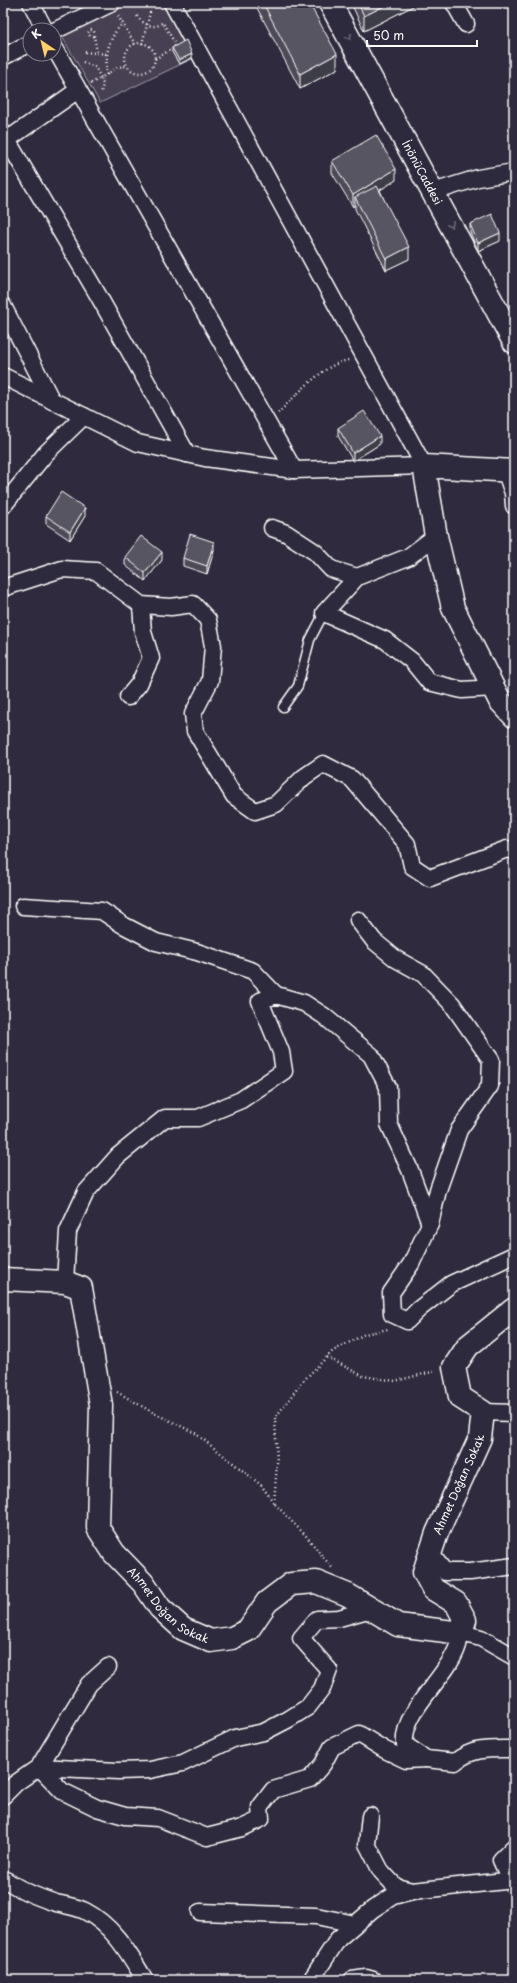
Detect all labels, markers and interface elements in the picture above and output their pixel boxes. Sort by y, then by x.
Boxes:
north arrow [22,22,62,62]
scale bar [367,22,477,48]
text: K [28,24,44,43]
text: 50 m [373,26,404,44]
one-way arrow [344,33,352,40]
street label: İnönüCaddesi [398,137,447,208]
one-way arrow [447,221,454,228]
street label: Ahmet Doğan Sokak [428,1433,488,1537]
street label: Ahmet Doğan Sokak [124,1563,212,1647]

